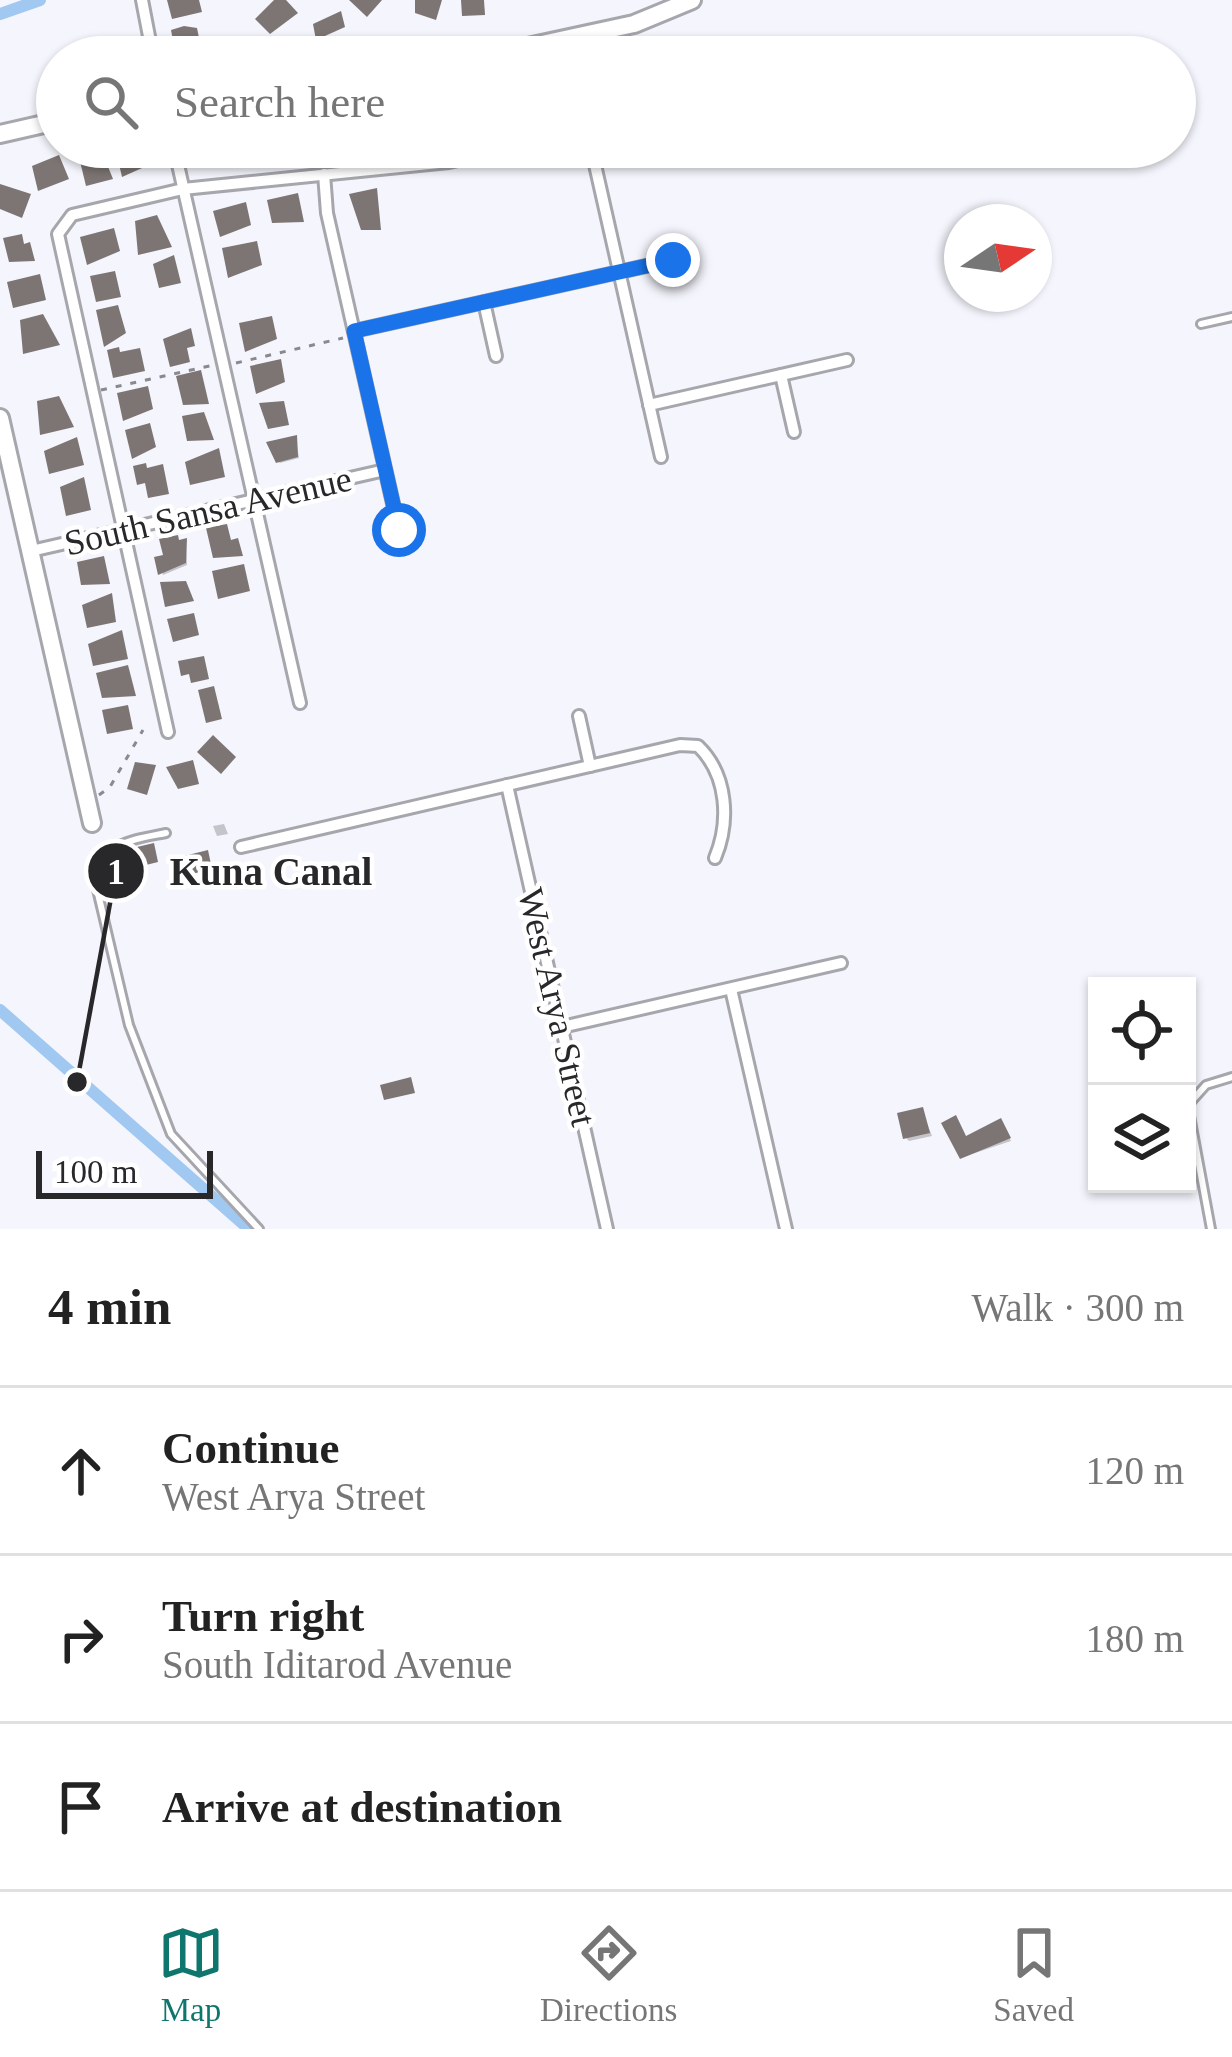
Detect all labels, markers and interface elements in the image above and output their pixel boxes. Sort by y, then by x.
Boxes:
search box [36,36,1196,168]
icon: search [78,69,144,135]
text: Search here [174,77,385,127]
north arrow [944,204,1052,312]
route end [646,233,700,287]
street label: South Sansa Avenue [61,459,355,563]
route start [372,503,426,557]
callout: Kuna Canal [86,834,397,909]
text: Kuna Canal [170,850,372,893]
text: 1 [107,852,125,892]
street label: West Arya Street [510,884,604,1130]
map controls [1088,977,1196,1193]
button: locate [1088,977,1196,1085]
button: layers [1088,1085,1196,1193]
scale bar [36,1145,213,1198]
text: 100 m [54,1154,137,1190]
text: 4 min [48,1279,171,1335]
text: Walk · 300 m [972,1286,1184,1329]
text: Continue [162,1423,340,1473]
icon: ahead [48,1438,114,1504]
text: 120 m [1085,1449,1184,1492]
text: West Arya Street [162,1475,425,1518]
text: Turn right [162,1591,364,1641]
icon: right [48,1606,114,1672]
text: 180 m [1085,1617,1184,1660]
text: South Iditarod Avenue [162,1643,512,1686]
icon: arrive [48,1774,114,1840]
text: Arrive at destination [162,1782,562,1832]
tab: Map [158,1920,224,2029]
tab: Directions [540,1920,677,2029]
tab: Saved [993,1920,1074,2029]

